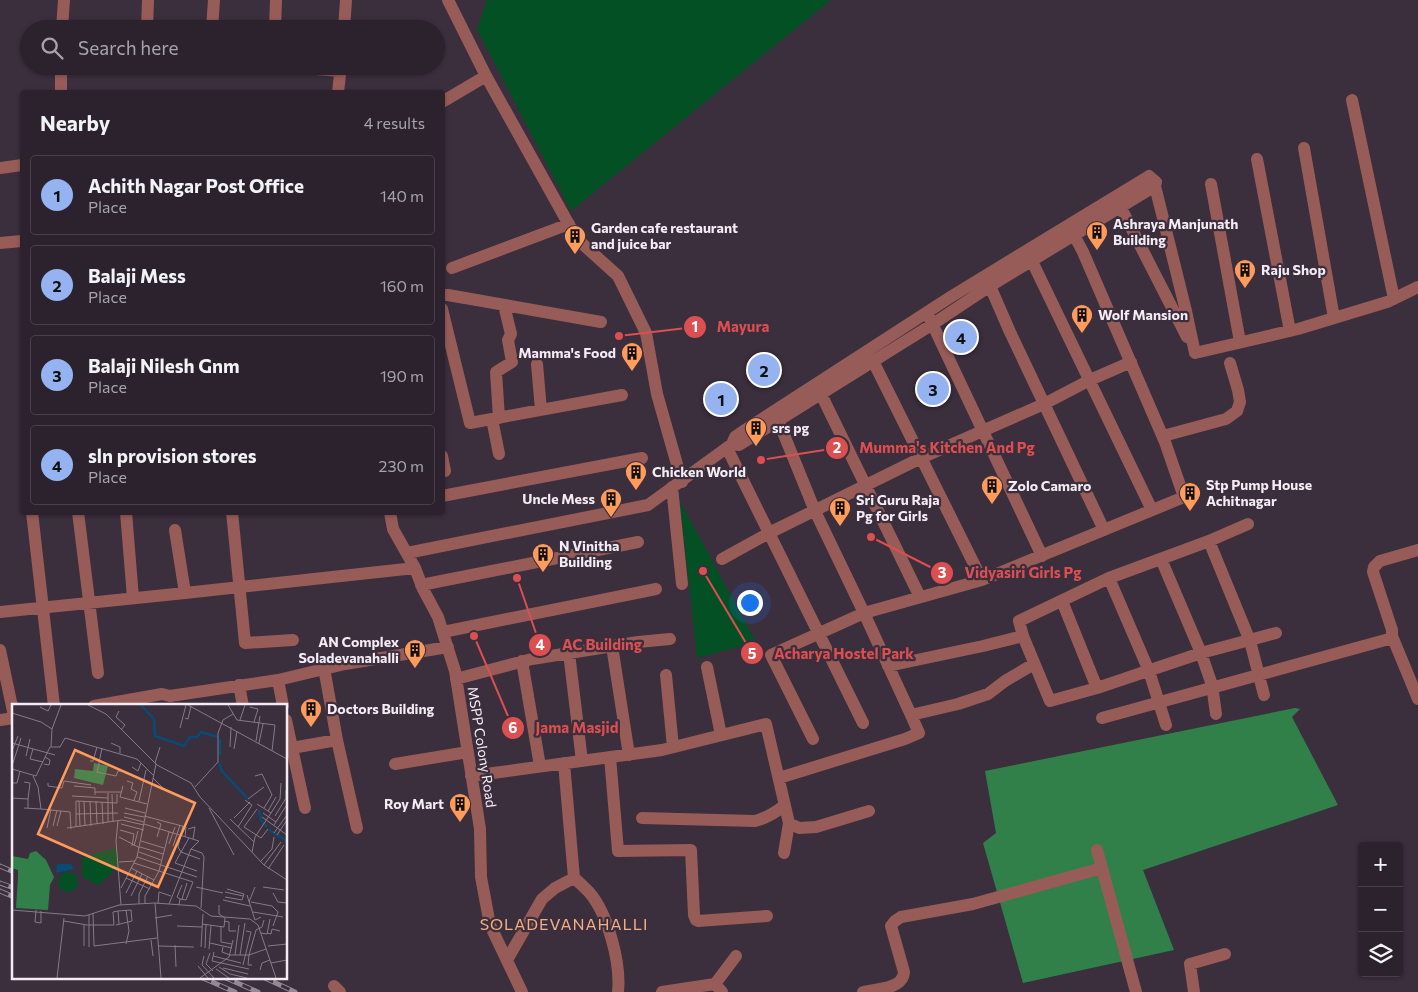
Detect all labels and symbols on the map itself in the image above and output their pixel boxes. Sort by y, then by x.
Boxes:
place label: Ashraya Manjunath Building [1113,215,1238,248]
place label: Garden cafe restaurant and juice bar [591,219,738,252]
building icon: Ashraya Manjunath Building [1085,220,1109,251]
building icon: Garden cafe restaurant and juice bar [563,224,587,255]
building icon: Raju Shop [1233,258,1257,289]
place label: Raju Shop [1261,261,1326,278]
building icon: Wolf Mansion [1070,303,1094,334]
place label: Wolf Mansion [1098,306,1188,323]
callout: Mayura [682,312,780,342]
text: 1 [692,317,698,335]
text: Mayura [717,317,769,335]
pin: 4 [945,318,977,356]
building icon: Mamma's Food [620,341,644,372]
place label: Mamma's Food [518,344,616,361]
pin: 2 [748,351,780,389]
pin: 3 [917,370,949,408]
pin: 1 [705,380,737,418]
building icon: srs pg [744,416,768,447]
place label: srs pg [772,419,810,436]
callout: Mumma's Kitchen And Pg [825,433,1045,463]
text: 2 [833,438,841,456]
text: Mumma's Kitchen And Pg [859,438,1035,456]
building icon: Chicken World [624,460,648,491]
place label: Chicken World [652,463,746,480]
building icon: Zolo Camaro [980,474,1004,505]
place label: Stp Pump House Achitnagar [1206,476,1312,509]
place label: Zolo Camaro [1008,477,1091,494]
building icon: Stp Pump House Achitnagar [1178,481,1202,512]
building icon: Uncle Mess [599,487,623,518]
place label: Uncle Mess [522,490,595,507]
place label: Sri Guru Raja Pg for Girls [856,491,940,524]
building icon: Sri Guru Raja Pg for Girls [828,496,852,527]
place label: N Vinitha Building [559,537,619,570]
building icon: N Vinitha Building [531,542,555,573]
callout: Vidyasiri Girls Pg [930,558,1092,588]
text: 3 [938,563,947,581]
text: Vidyasiri Girls Pg [964,563,1082,581]
your location [737,590,763,616]
callout: AC Building [527,630,653,660]
place label: AN Complex Soladevanahalli [298,633,399,666]
text: 4 [535,635,545,653]
text: AC Building [562,635,642,653]
building icon: AN Complex Soladevanahalli [403,638,427,669]
callout: Acharya Hostel Park [739,638,924,668]
text: 5 [748,644,757,662]
text: Acharya Hostel Park [774,644,914,662]
street label: MSPP Colony Road [465,685,500,809]
building icon: Doctors Building [299,697,323,728]
place label: Doctors Building [327,700,435,717]
inset map [12,704,288,980]
callout: Jama Masjid [500,713,628,743]
text: 6 [508,718,518,736]
text: Jama Masjid [536,718,618,736]
building icon: Roy Mart [448,792,472,823]
place label: Roy Mart [384,795,444,812]
district label: SOLADEVANAHALLI [480,914,648,933]

